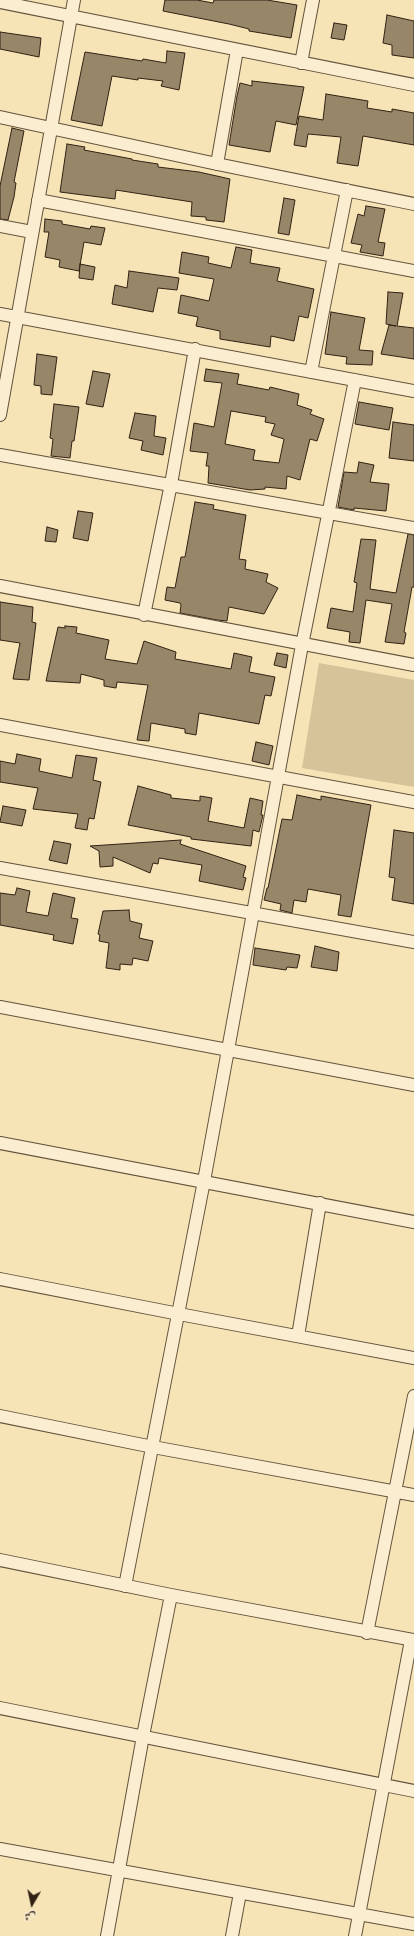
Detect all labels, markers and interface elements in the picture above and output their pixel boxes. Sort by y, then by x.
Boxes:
north arrow [12,1884,52,1924]
text: ش [24,1909,36,1924]

